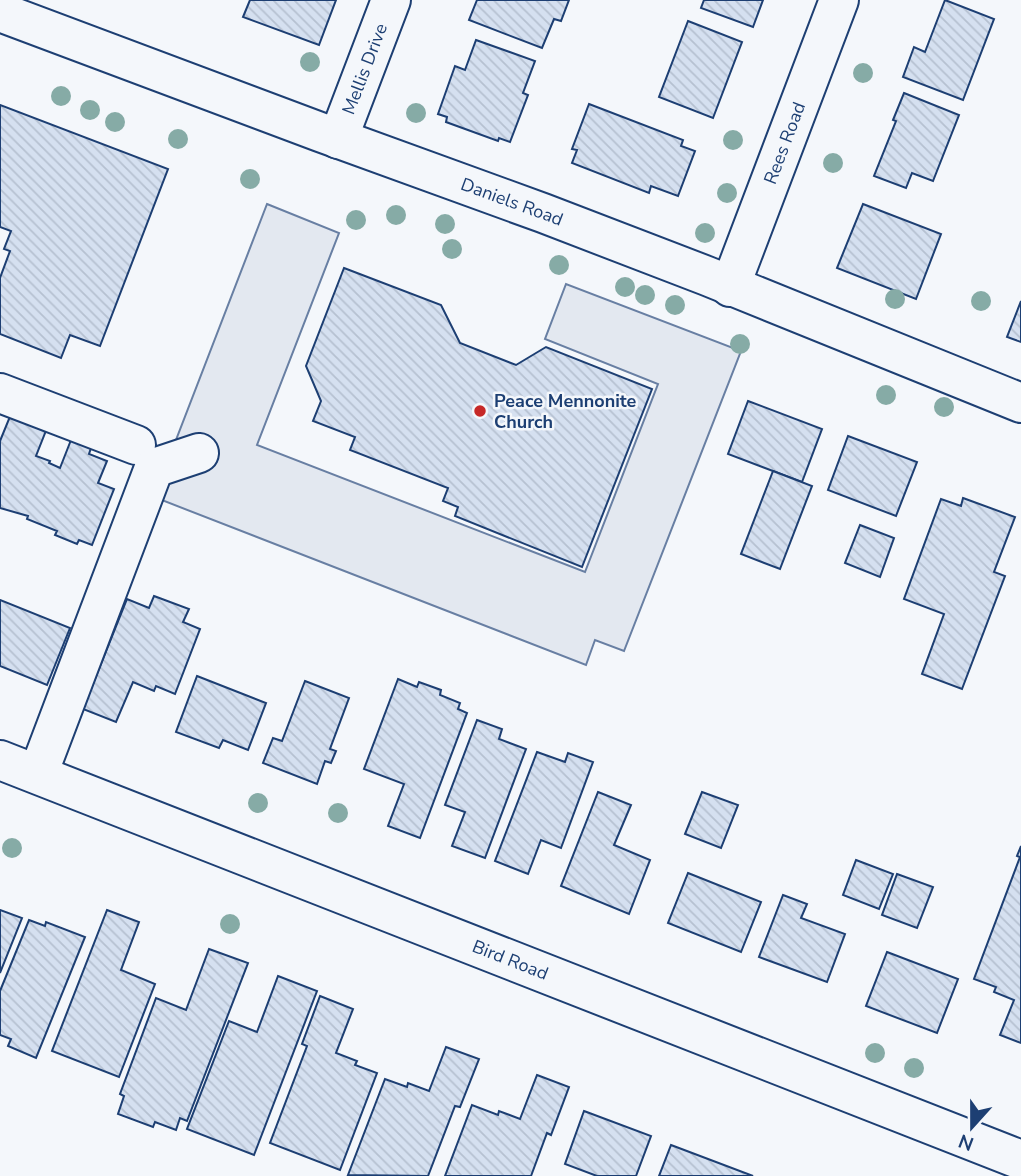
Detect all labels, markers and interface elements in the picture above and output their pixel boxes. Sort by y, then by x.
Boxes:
street label: Mellis Drive [336,20,393,118]
street label: Rees Road [758,98,811,188]
street label: Daniels Road [457,172,567,232]
place label: Peace Mennonite Church [494,389,637,434]
marker: Peace Mennonite Church [472,403,488,419]
street label: Bird Road [469,934,552,986]
north arrow [937,1092,1007,1162]
text: N [955,1127,978,1157]

